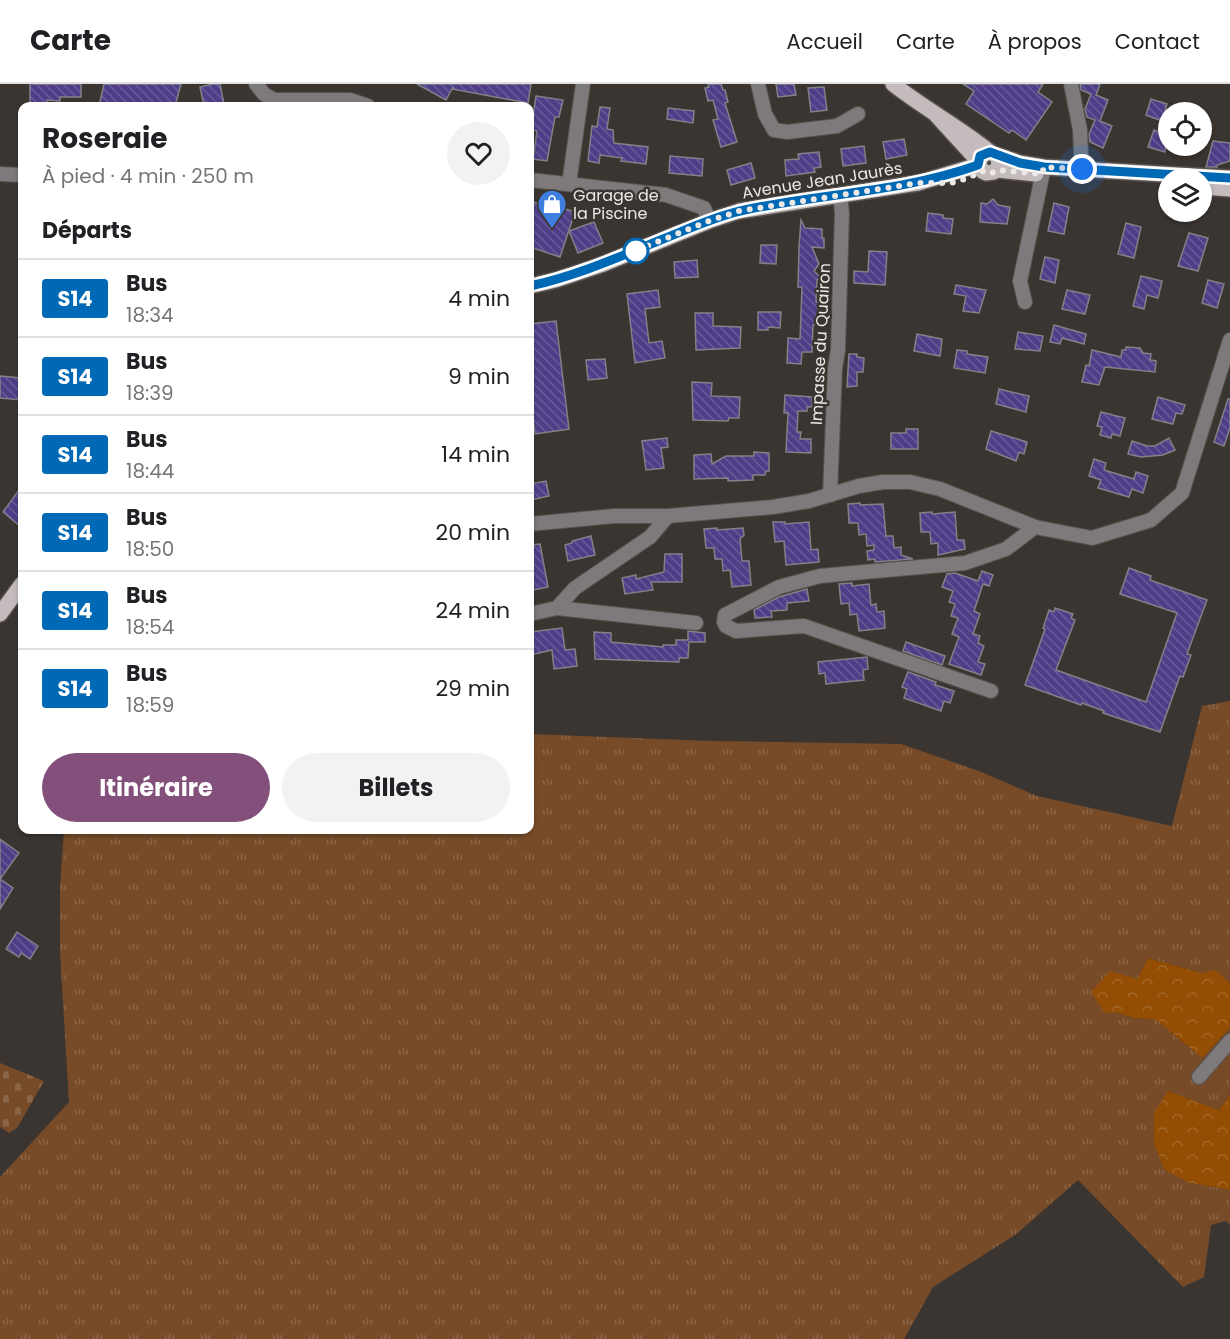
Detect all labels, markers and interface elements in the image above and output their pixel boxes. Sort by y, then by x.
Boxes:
text: Carte [30,21,111,60]
text: Accueil [786,27,863,56]
text: Carte [896,27,955,56]
text: À propos [988,27,1082,56]
text: Contact [1115,27,1200,56]
map controls [1158,102,1212,222]
button: locate [1158,102,1212,156]
text: Roseraie [42,119,167,158]
button: heart [447,122,510,185]
your location [1067,154,1097,184]
street label: Avenue Jean Jaurès [740,156,904,205]
text: À pied · 4 min · 250 m [42,162,254,190]
button: layers [1158,168,1212,222]
place label: Garage de la Piscine [573,184,659,225]
shop icon: Garage de la Piscine [536,188,568,230]
text: Départs [42,215,132,246]
unlabelled marker [623,238,649,264]
street label: Impasse du Quairon [805,262,836,426]
text: Bus [126,268,168,299]
text: 4 min [448,283,510,314]
text: S14 [57,284,93,313]
text: 18:34 [126,301,174,329]
text: Bus [126,346,168,377]
text: 9 min [448,361,510,392]
text: S14 [57,362,93,391]
text: 18:39 [126,379,174,407]
text: Bus [126,424,168,455]
text: 14 min [441,439,510,470]
text: S14 [57,440,93,469]
text: 18:44 [126,457,174,485]
text: Bus [126,502,168,533]
text: 20 min [436,517,510,548]
text: S14 [57,518,93,547]
text: 18:50 [126,535,174,563]
text: Bus [126,580,168,611]
text: 24 min [435,595,510,626]
text: S14 [57,596,93,625]
text: 18:54 [126,613,174,641]
text: Bus [126,658,168,689]
text: 29 min [435,673,510,704]
text: S14 [57,674,93,703]
text: 18:59 [126,691,174,719]
button: Itinéraire [42,753,270,822]
button: Billets [282,753,510,822]

